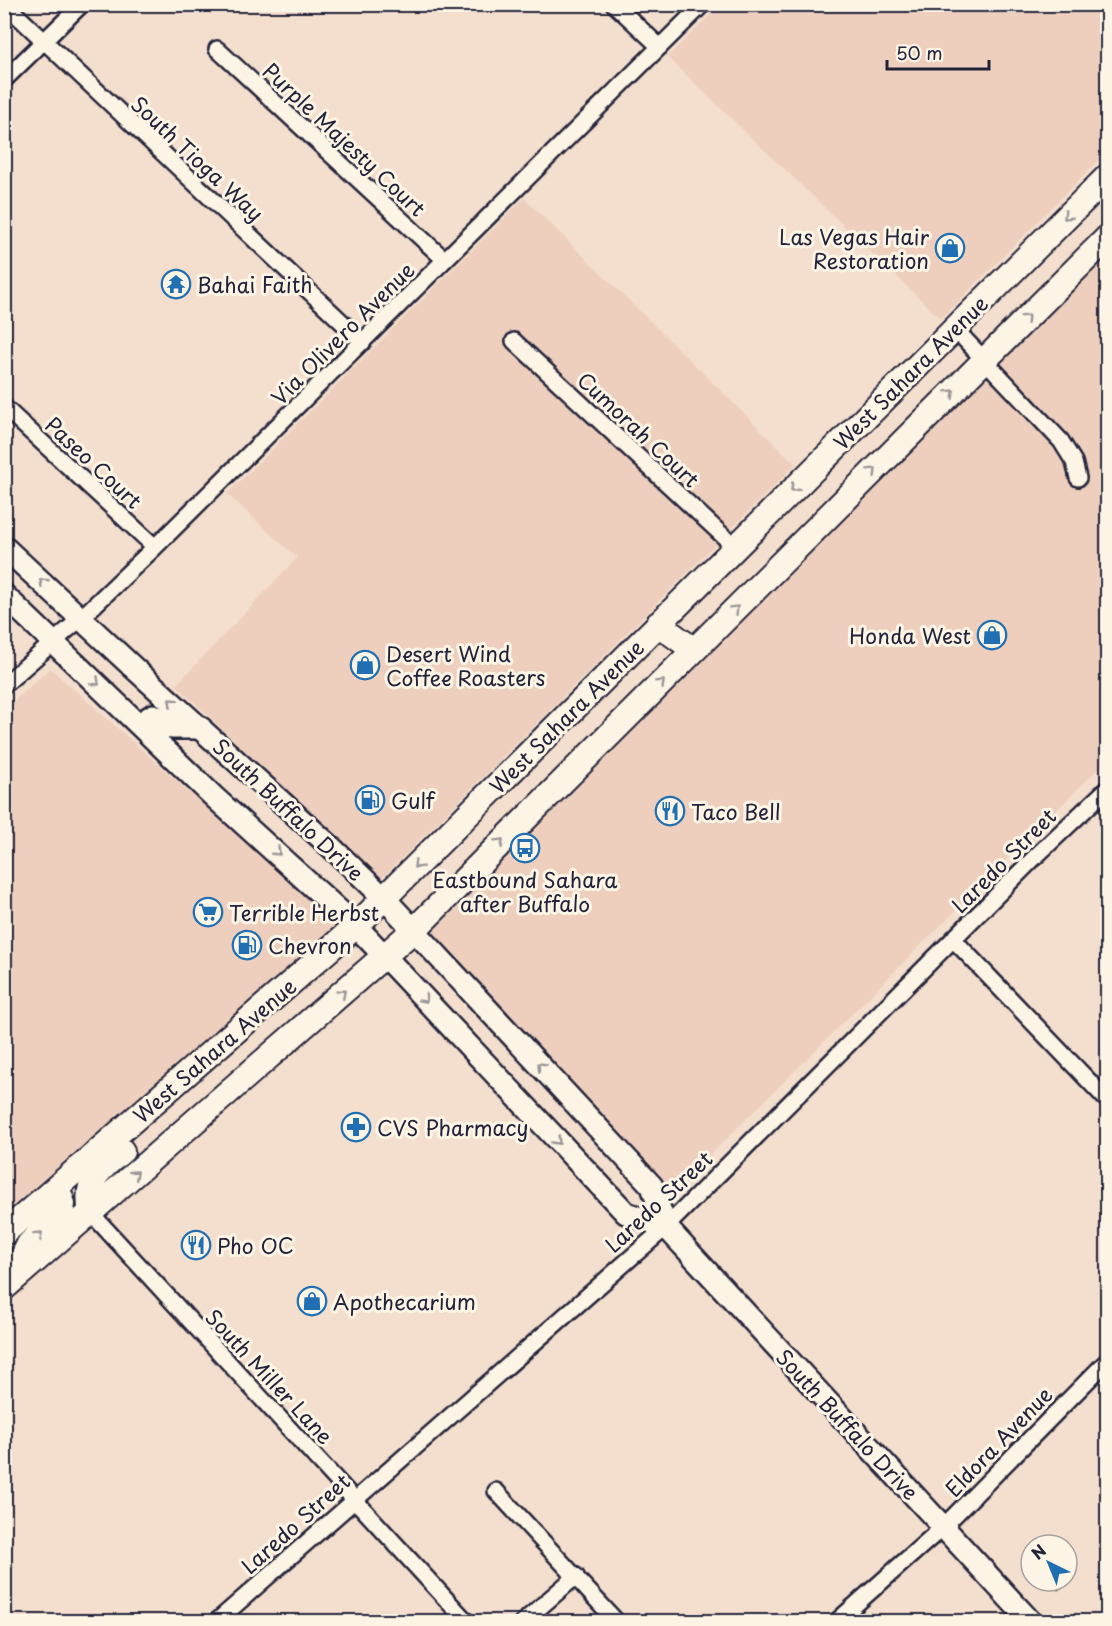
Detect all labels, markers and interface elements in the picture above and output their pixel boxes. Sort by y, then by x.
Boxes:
scale bar [887,33,989,71]
text: 50 m [896,39,943,66]
street label: Purple Majesty Court [256,55,434,223]
street label: South Tioga Way [124,88,272,228]
one-way arrow [1063,209,1074,220]
place label: Las Vegas Hair Restoration [779,220,929,276]
shop icon: Las Vegas Hair Restoration [934,232,966,264]
street label: Via Olivero Avenue [263,254,421,412]
temple icon: Bahai Faith [160,268,192,300]
place label: Bahai Faith [197,268,313,300]
street label: West Sahara Avenue [825,287,995,457]
one-way arrow [1019,315,1030,326]
street label: Cumorah Court [571,364,707,494]
one-way arrow [943,390,954,401]
street label: Paseo Court [38,409,150,515]
one-way arrow [866,467,877,478]
one-way arrow [791,481,802,492]
one-way arrow [39,578,49,589]
one-way arrow [728,605,739,616]
place label: Honda West [849,619,971,651]
shop icon: Honda West [976,619,1008,651]
street label: West Sahara Avenue [481,631,651,801]
place label: Desert Wind Coffee Roasters [386,637,545,693]
shop icon: Desert Wind Coffee Roasters [349,649,381,681]
one-way arrow [90,675,100,686]
one-way arrow [654,679,664,690]
one-way arrow [168,698,178,709]
street label: South Buffalo Drive [206,730,372,888]
fuel station icon: Gulf [354,784,386,816]
place label: Gulf [391,784,436,816]
restaurant icon: Taco Bell [654,795,686,827]
place label: Taco Bell [691,795,780,827]
street label: Laredo Street [943,800,1063,920]
bus stop icon: Eastbound Sahara after Buffalo [509,832,541,864]
one-way arrow [493,839,504,850]
one-way arrow [270,845,280,856]
one-way arrow [413,858,423,869]
place label: Eastbound Sahara after Buffalo [432,863,618,919]
supermarket icon: Terrible Herbst [192,896,224,928]
place label: Terrible Herbst [229,896,379,928]
fuel station icon: Chevron [231,929,263,961]
place label: Chevron [268,929,352,961]
street label: West Sahara Avenue [125,970,303,1130]
one-way arrow [335,989,345,1000]
one-way arrow [417,992,428,1002]
one-way arrow [537,1063,548,1073]
pharmacy icon: CVS Pharmacy [340,1111,372,1143]
place label: CVS Pharmacy [377,1111,528,1143]
one-way arrow [550,1135,561,1145]
street label: Laredo Street [597,1143,719,1259]
one-way arrow [128,1171,139,1182]
restaurant icon: Pho OC [180,1229,212,1261]
place label: Pho OC [217,1229,294,1261]
one-way arrow [32,1231,43,1242]
shop icon: Apothecarium [296,1285,328,1317]
place label: Apothecarium [333,1285,476,1317]
street label: South Miller Lane [199,1301,341,1451]
street label: South Buffalo Drive [769,1341,927,1507]
street label: Eldora Avenue [937,1379,1059,1503]
street label: Laredo Street [233,1465,357,1581]
north arrow [1019,1533,1079,1593]
text: N [1025,1538,1051,1564]

